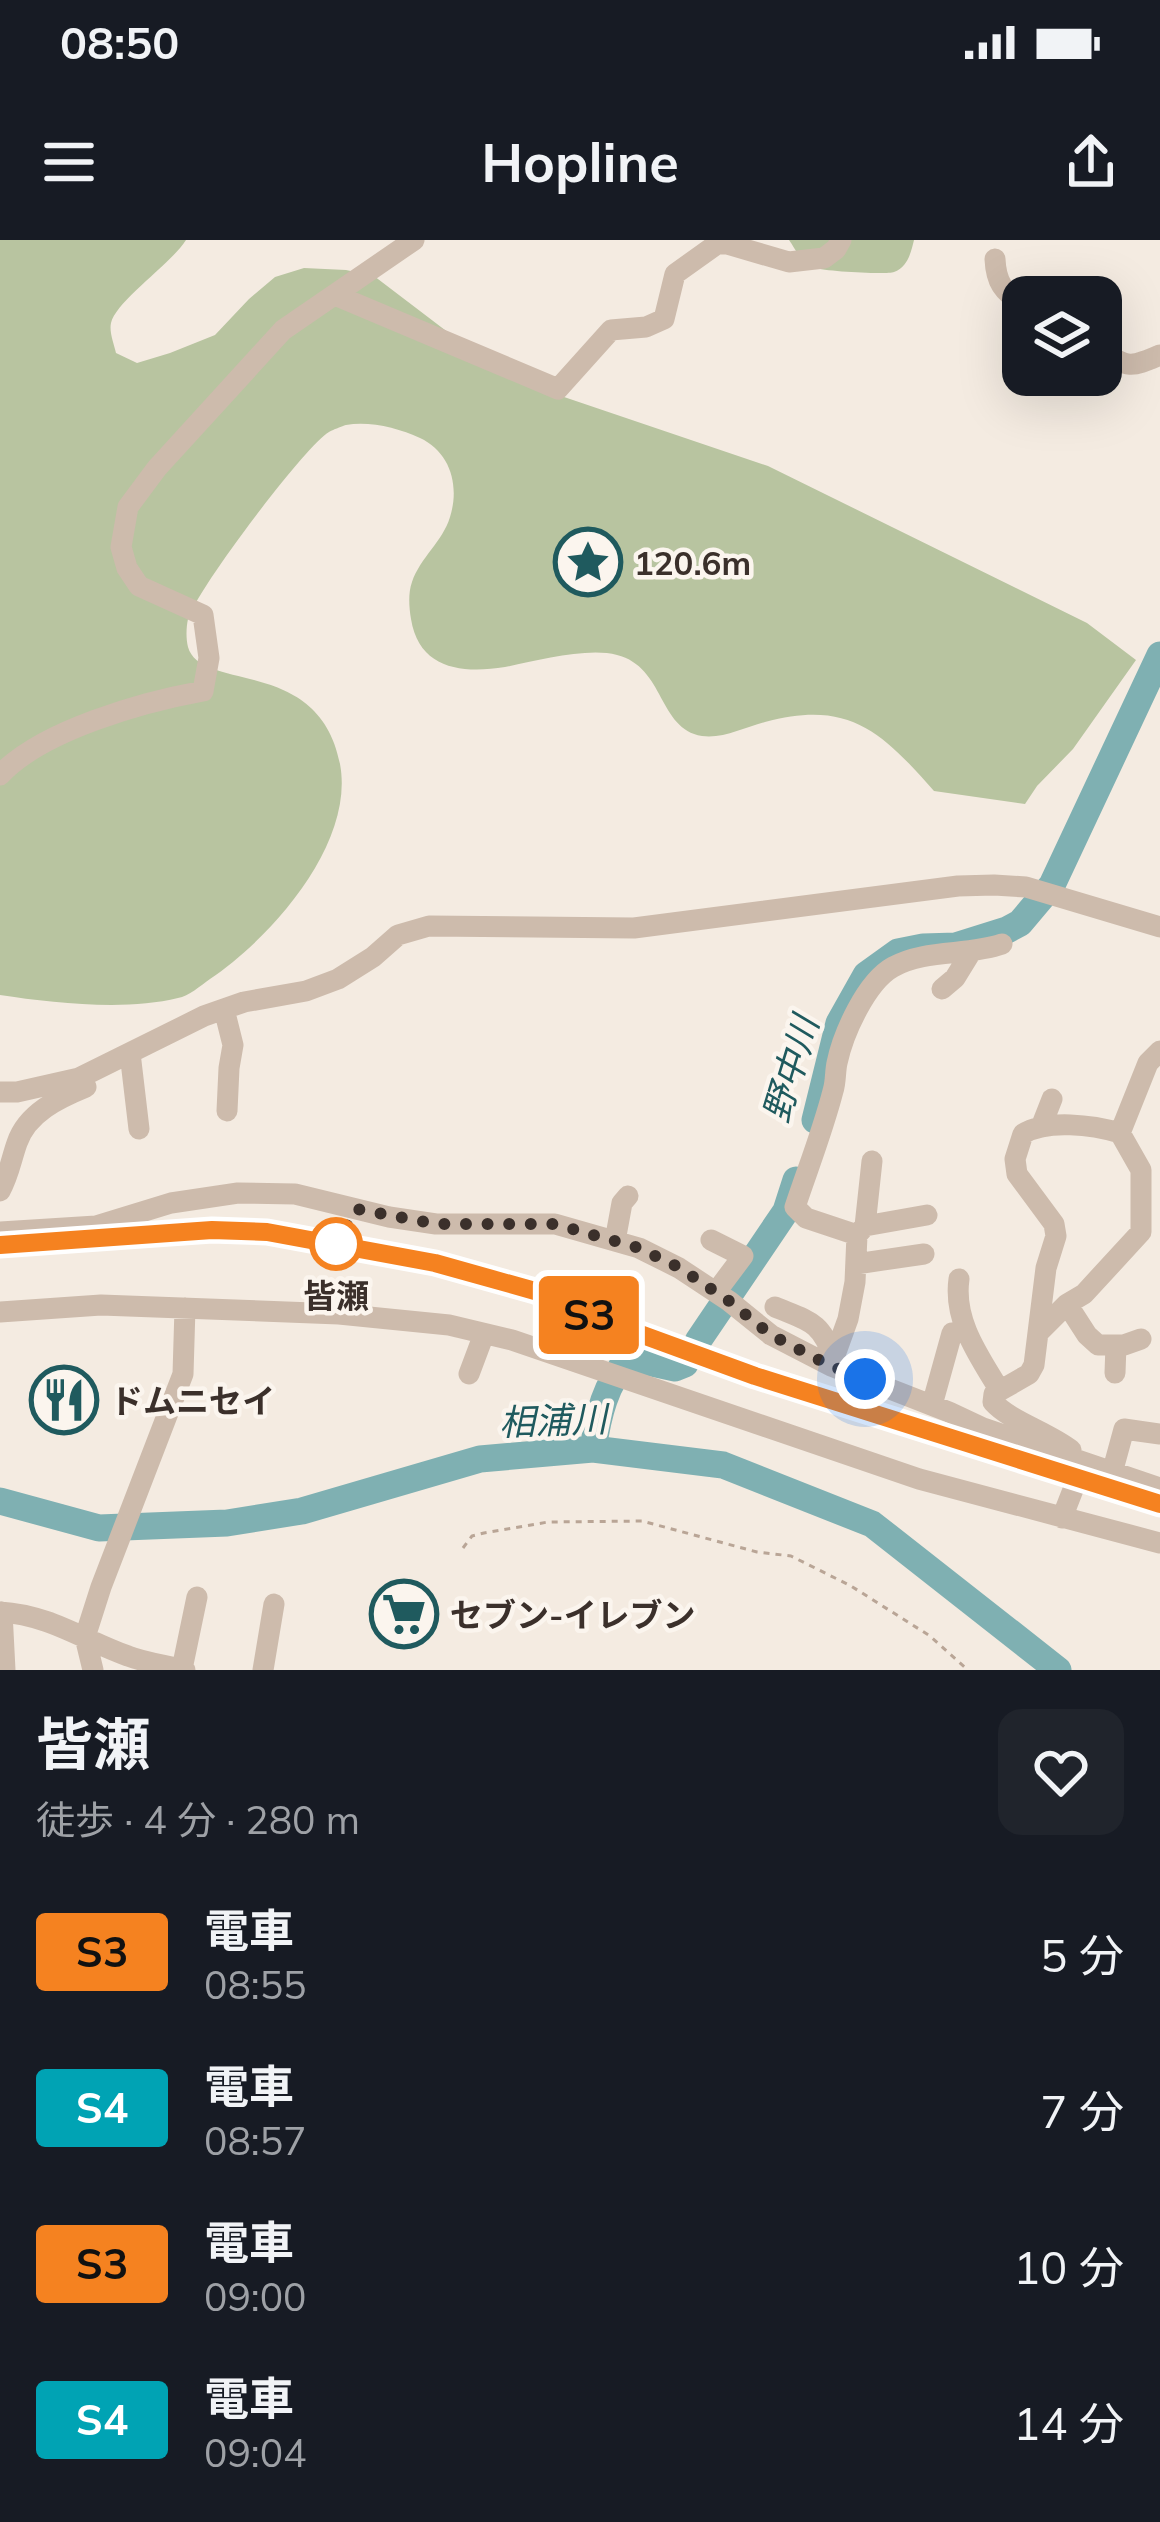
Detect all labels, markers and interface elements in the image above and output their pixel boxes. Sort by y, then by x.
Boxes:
text: 08:50 [60,14,179,70]
text: Hopline [481,128,679,196]
icon: menu [36,129,102,195]
icon: share [1058,129,1124,195]
map controls [1002,276,1122,396]
button: layers [1002,276,1122,396]
place icon: 120.6m [553,527,623,597]
place label: 120.6m [634,542,751,583]
water label: 野中川 [753,1007,828,1127]
marker: 皆瀬 [311,1219,361,1269]
place label: 皆瀬 [303,1275,369,1316]
line badge: S3 [535,1276,643,1354]
text: S3 [563,1288,615,1341]
your location [835,1349,895,1409]
restaurant icon: ドムニセイ [29,1365,99,1435]
place label: ドムニセイ [110,1380,275,1421]
water label: 相浦川 [498,1395,612,1444]
supermarket icon: セブン-イレブン [369,1579,439,1649]
place label: セブン-イレブン [450,1594,695,1635]
text: 皆瀬 [36,1708,150,1779]
button: heart [998,1709,1124,1835]
text: 徒歩 · 4 分 · 280 m [36,1795,360,1844]
text: 電車 [204,1902,294,1958]
text: S3 [76,1925,128,1978]
text: 5 分 [1040,1927,1124,1983]
text: 08:55 [204,1960,307,2009]
text: 電車 [204,2058,294,2114]
text: S4 [76,2081,128,2134]
text: 7 分 [1040,2083,1124,2139]
text: 08:57 [204,2116,307,2165]
text: 電車 [204,2214,294,2270]
text: S3 [76,2237,128,2290]
text: 10 分 [1013,2239,1124,2295]
text: 09:00 [204,2272,307,2321]
text: 電車 [204,2370,294,2426]
text: S4 [76,2393,128,2446]
text: 14 分 [1013,2395,1124,2451]
text: 09:04 [204,2428,307,2477]

